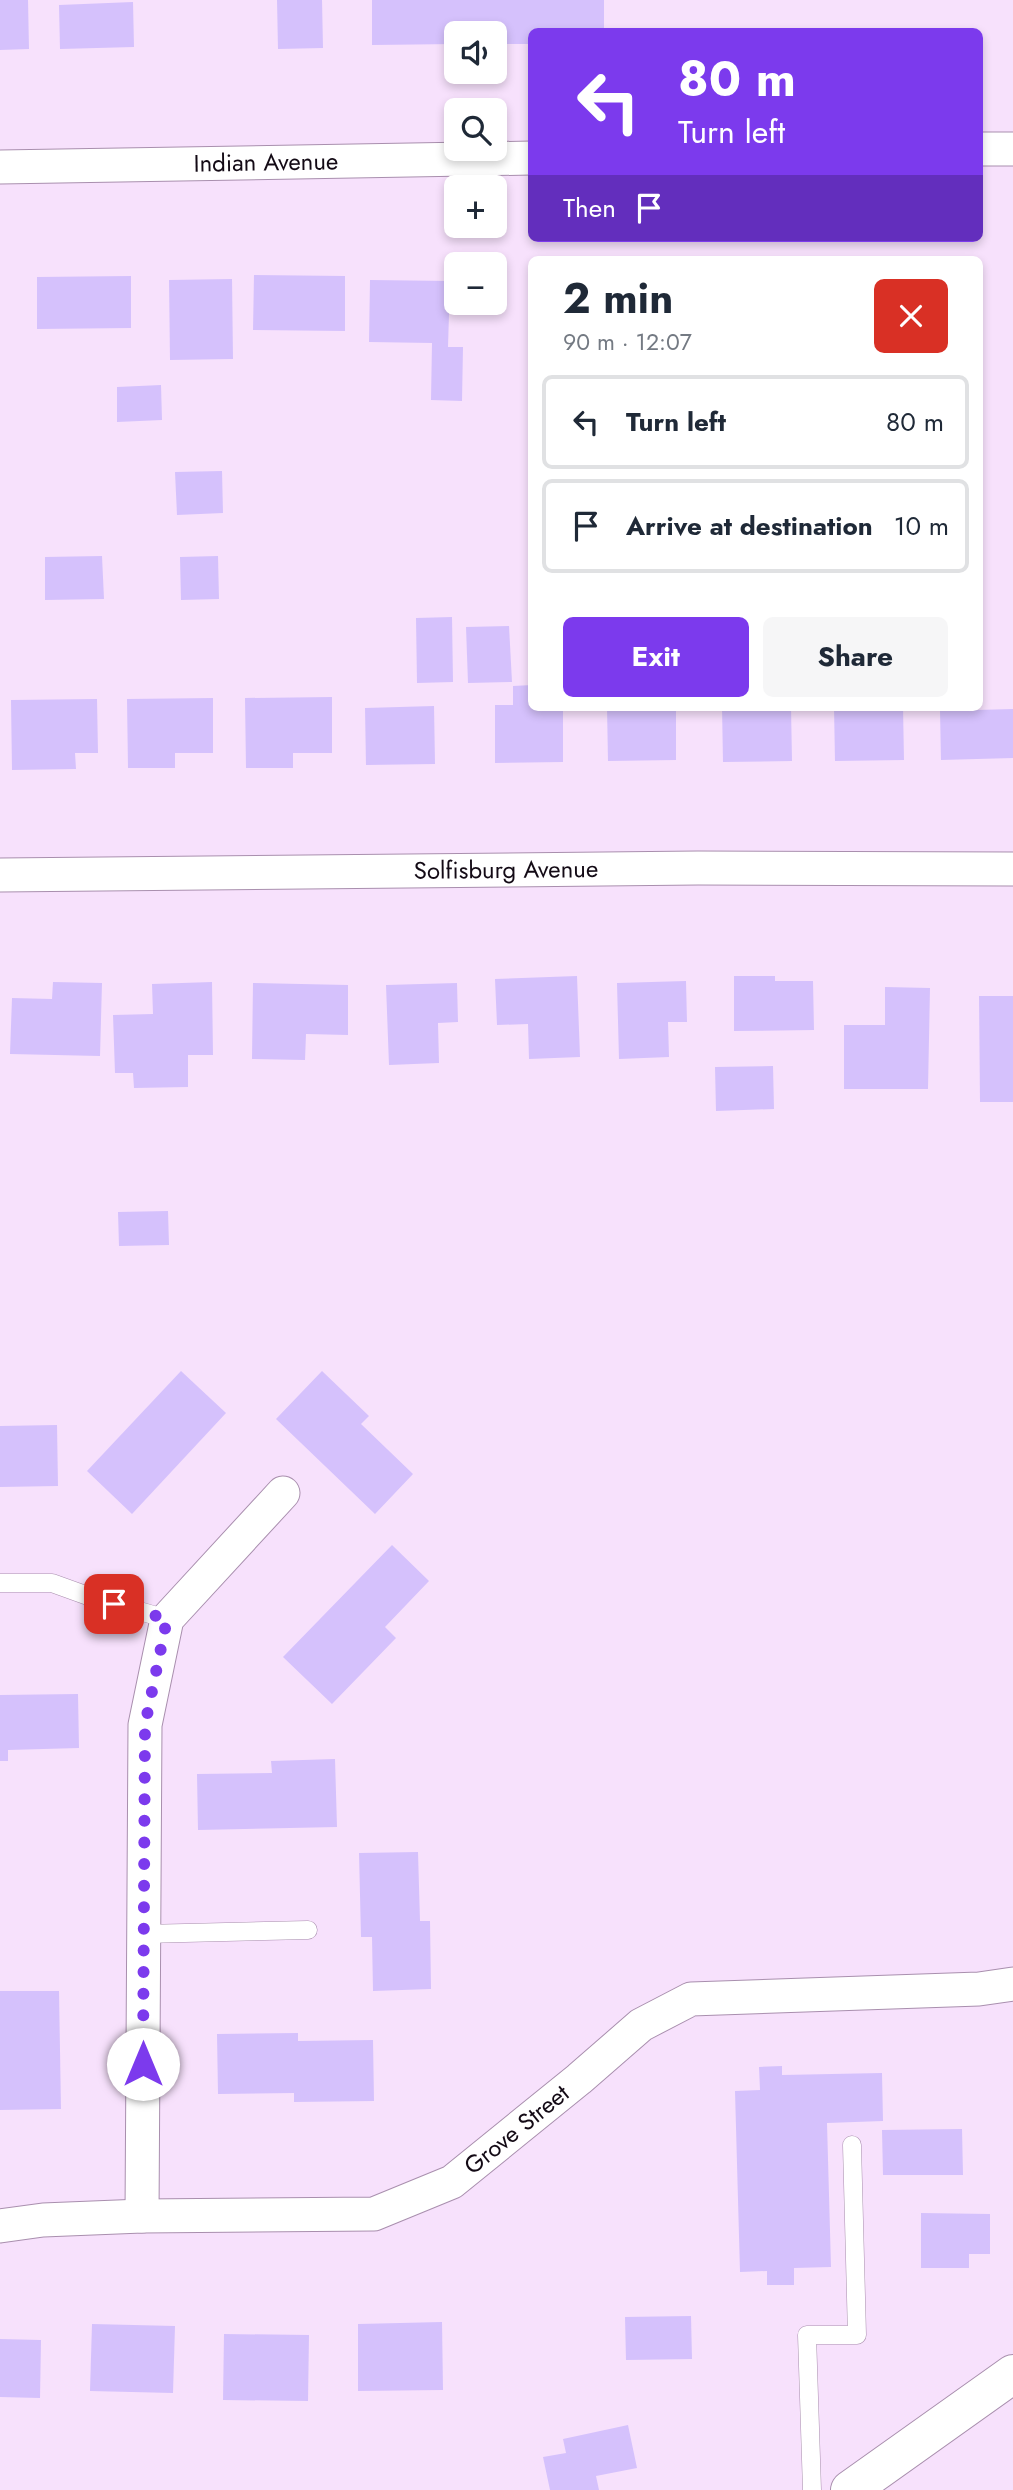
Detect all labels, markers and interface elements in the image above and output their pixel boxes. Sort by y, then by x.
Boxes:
map controls [444,21,507,315]
button: sound [444,21,507,84]
text: 80 m [678,44,796,114]
icon: left [563,56,654,147]
button: search [444,98,507,161]
text: Turn left [678,109,785,155]
street label: Indian Avenue [193,143,339,181]
button: + [444,175,507,238]
text: Then [563,189,616,227]
icon: arrive [630,189,668,227]
button: − [444,252,507,315]
text: 2 min [563,268,673,329]
button: close [874,279,948,353]
text: 90 m · 12:07 [563,325,692,359]
icon: left [567,403,605,441]
text: Turn left [626,403,726,441]
text: 80 m [886,403,944,441]
icon: arrive [567,507,605,545]
text: Arrive at destination [626,507,873,545]
text: 10 m [894,507,949,545]
button: Exit [563,617,749,697]
button: Share [763,617,948,697]
street label: Solfisburg Avenue [414,851,598,888]
pin [84,1574,144,1634]
icon: arrive [95,1585,133,1623]
position arrow [106,2027,180,2101]
street label: Grove Street [456,2076,577,2183]

